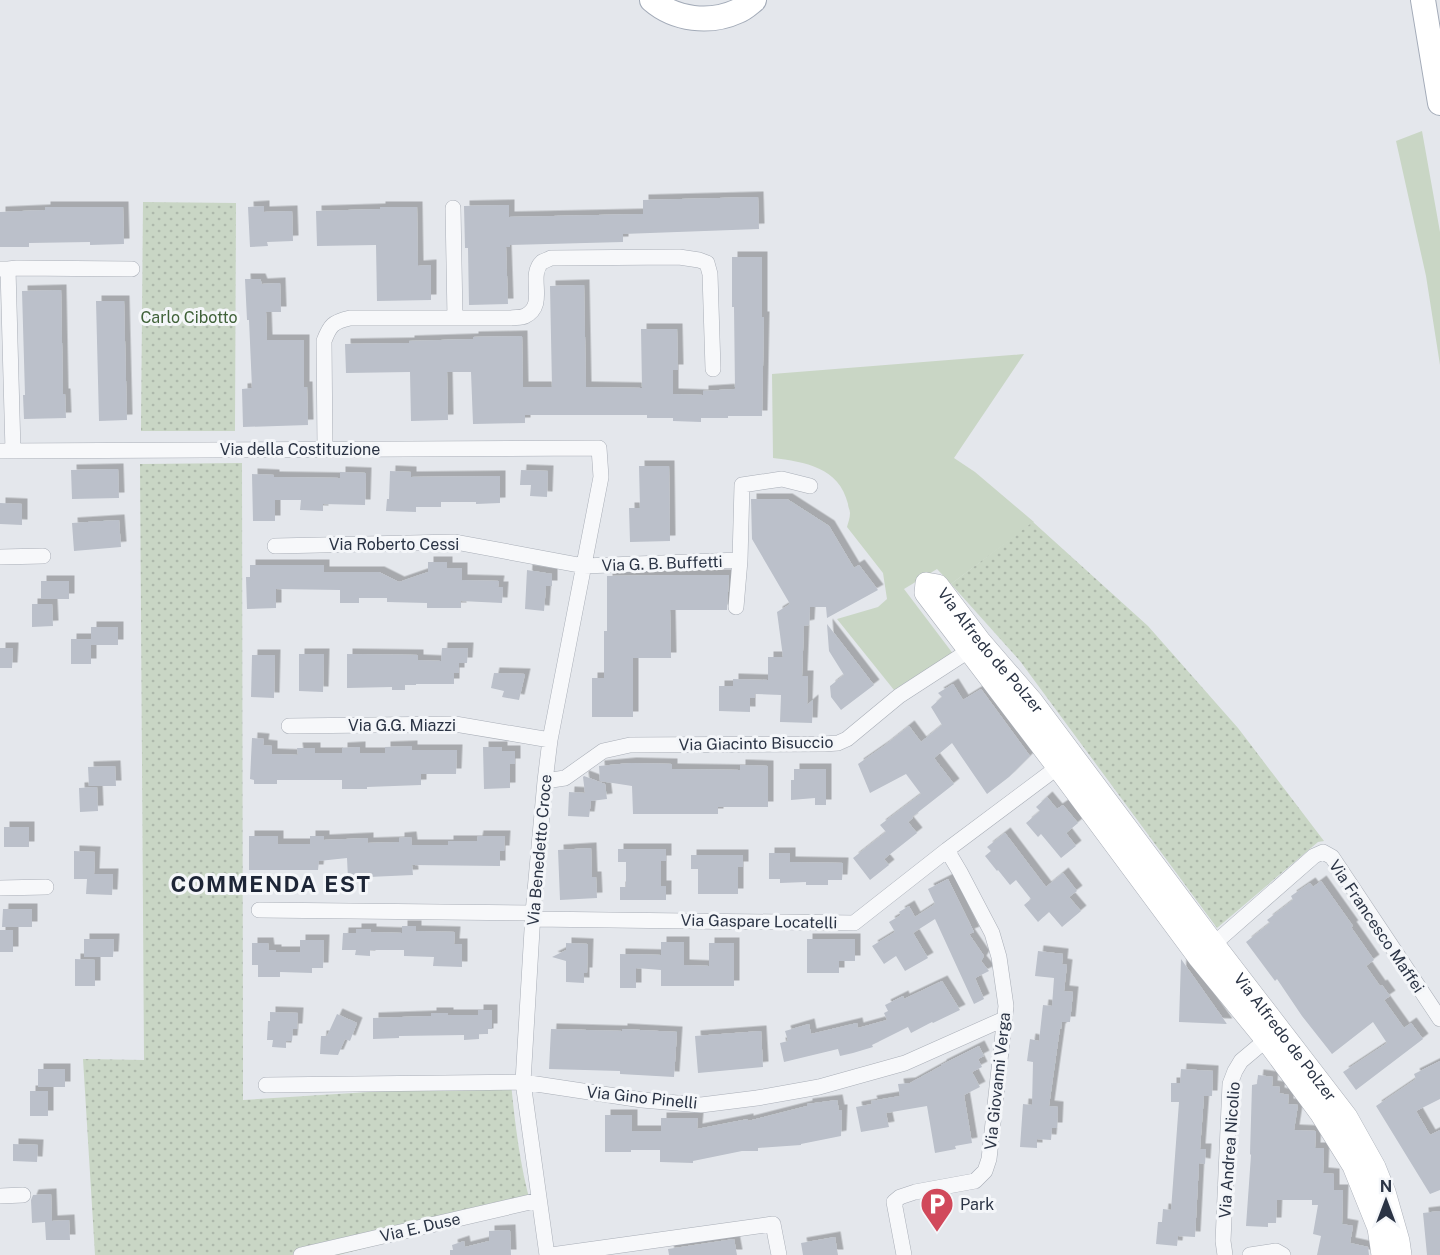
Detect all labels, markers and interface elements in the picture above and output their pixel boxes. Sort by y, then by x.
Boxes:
park label: Carlo Cibotto [140,308,238,327]
street label: Via della Costituzione [220,440,380,459]
street label: Via Roberto Cessi [329,535,459,554]
street label: Via G. B. Buffetti [601,552,723,575]
street label: Via Alfredo de Polzer [934,584,1047,717]
street label: Via G.G. Miazzi [348,716,456,735]
street label: Via Giacinto Bisuccio [679,733,834,754]
street label: Via Benedetto Croce [523,773,556,927]
street label: Via Francesco Maffei [1325,856,1428,996]
district label: COMMENDA EST [170,871,372,897]
street label: Via Gaspare Locatelli [680,911,838,932]
street label: Via Alfredo de Polzer [1230,969,1340,1105]
street label: Via Giovanni Verga [981,1011,1014,1151]
street label: Via Andrea Nicolio [1215,1081,1244,1219]
street label: Via Gino Pinelli [586,1082,698,1113]
north arrow [1356,1171,1416,1231]
text: N [1380,1177,1392,1196]
parking icon: Park [919,1186,955,1233]
place label: Park [960,1195,994,1214]
street label: Via E. Duse [378,1209,462,1246]

